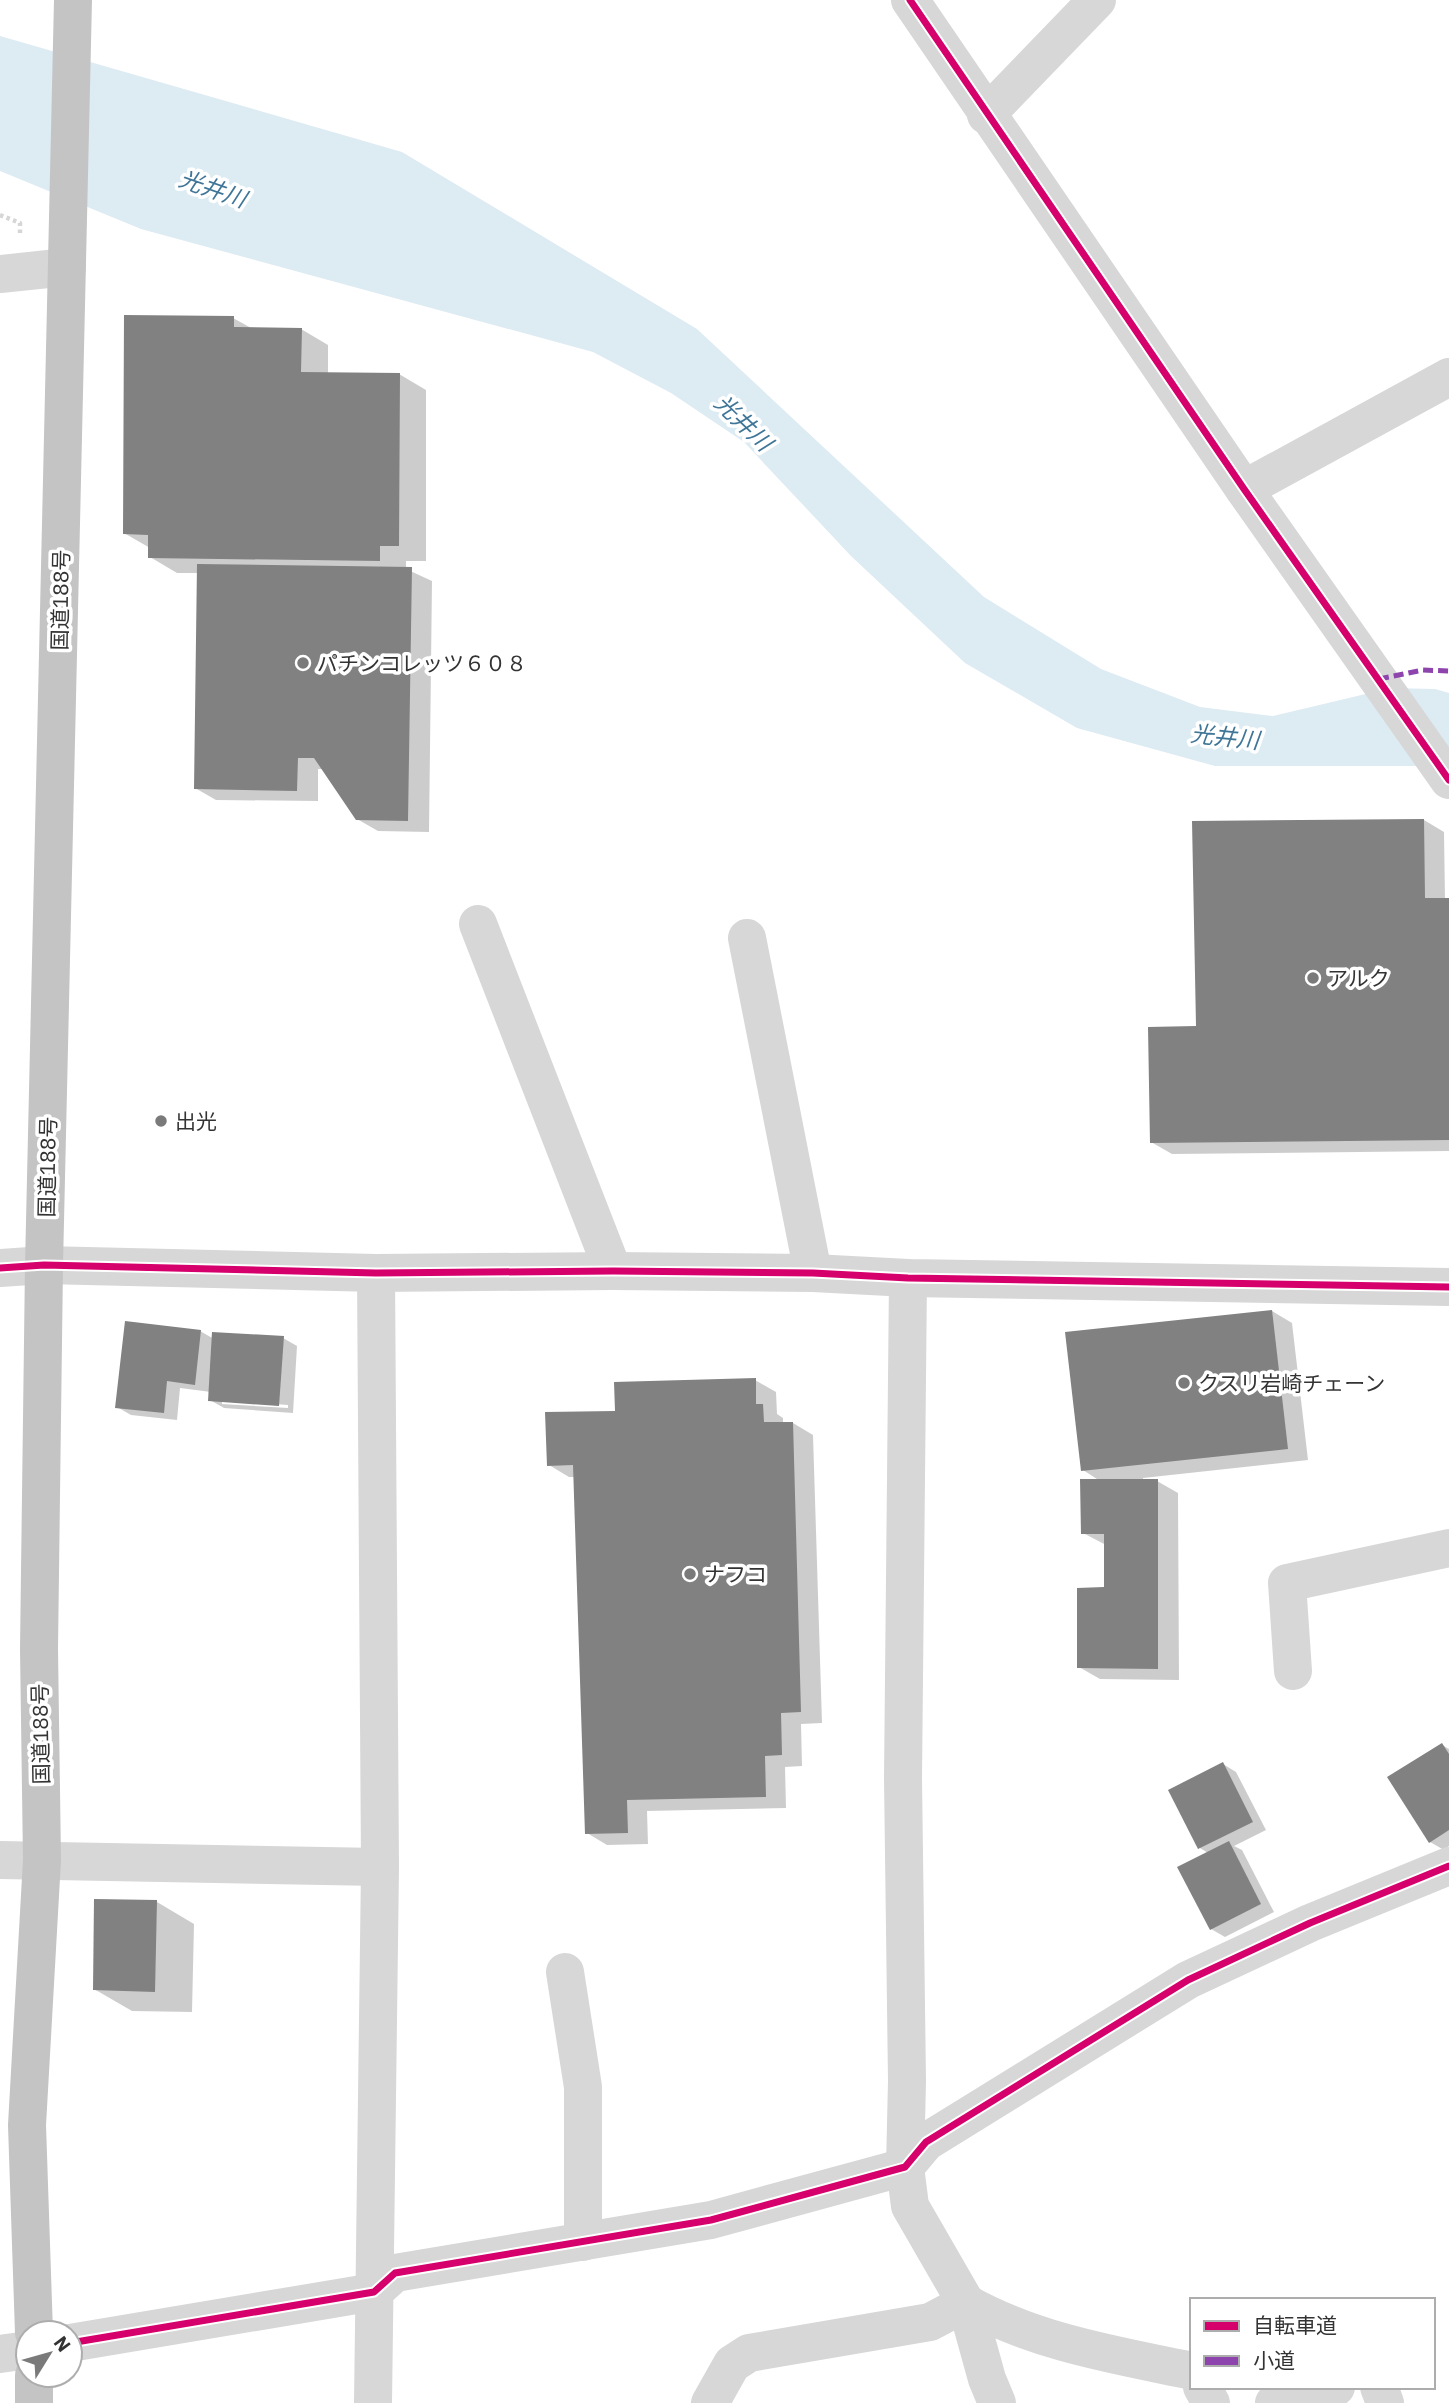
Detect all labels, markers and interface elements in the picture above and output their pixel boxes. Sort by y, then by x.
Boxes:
water label: 光井川 [175,163,253,214]
water label: 光井川 [709,387,781,459]
street label: 国道188号 [45,549,75,651]
place label: パチンコレッツ６０８ [317,649,527,677]
marker: パチンコレッツ６０８ [295,655,311,671]
water label: 光井川 [1189,717,1264,755]
place label: アルク [1327,964,1390,992]
marker: アルク [1305,970,1321,986]
place label: 出光 [175,1107,217,1135]
marker: 出光 [153,1113,169,1129]
street label: 国道188号 [32,1116,62,1218]
place label: クスリ岩崎チェーン [1198,1369,1385,1397]
marker: クスリ岩崎チェーン [1176,1375,1192,1391]
place label: ナフコ [704,1560,767,1588]
marker: ナフコ [682,1566,698,1582]
street label: 国道188号 [25,1683,55,1785]
legend [1190,2298,1435,2389]
text: 自転車道 [1253,2311,1337,2339]
north arrow [14,2319,84,2389]
text: N [49,2331,76,2356]
text: 小道 [1253,2346,1295,2374]

